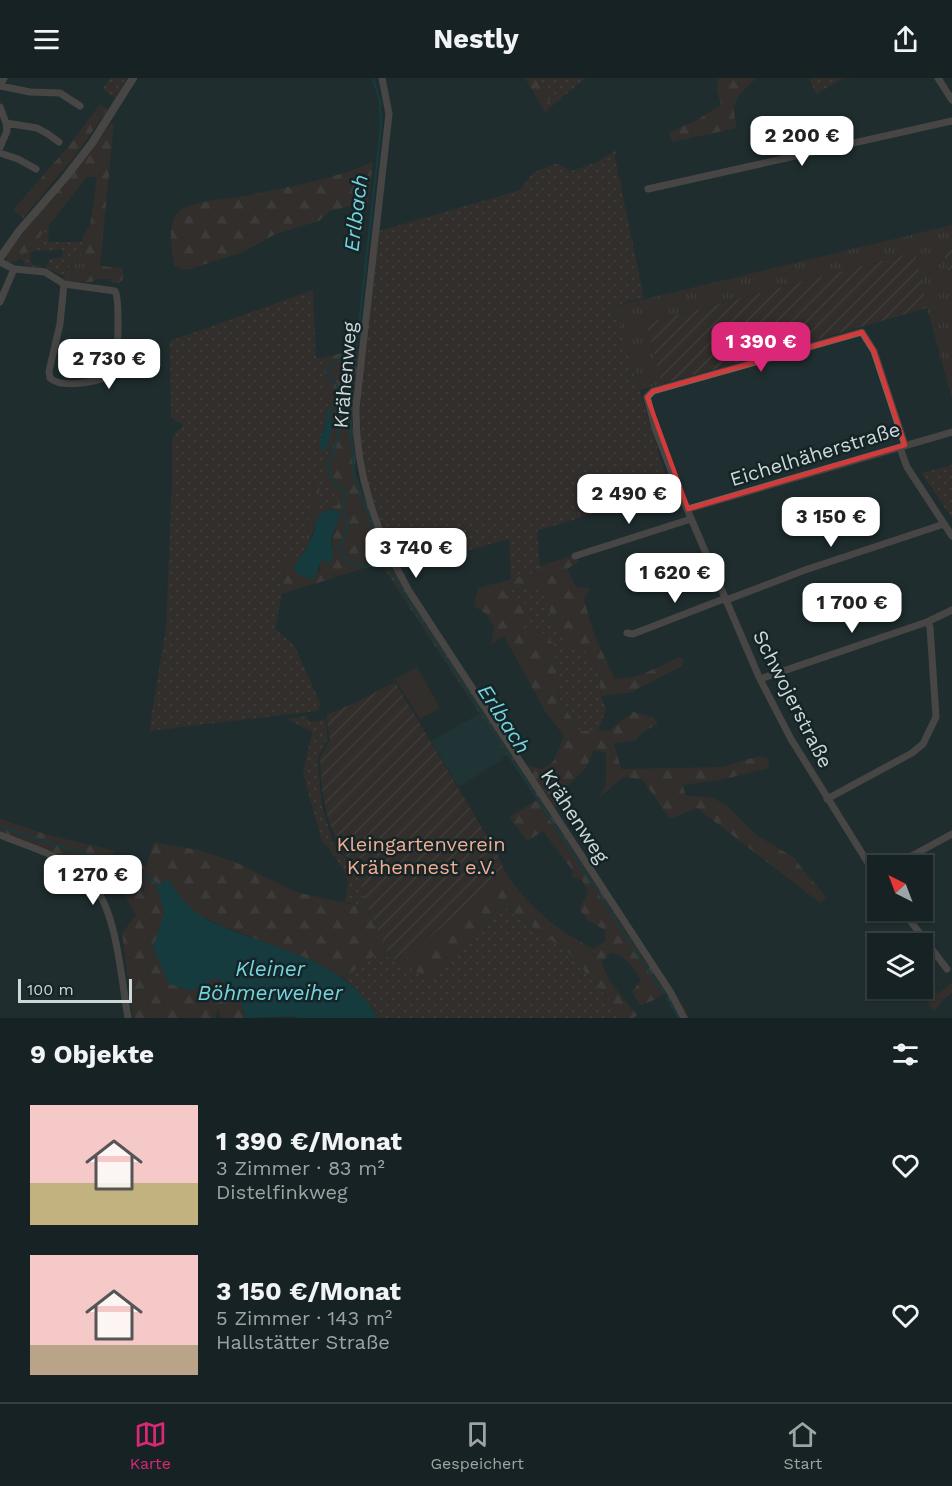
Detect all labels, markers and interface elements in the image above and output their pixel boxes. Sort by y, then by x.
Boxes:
icon: menu [30,23,63,56]
text: Nestly [433,23,519,55]
icon: share [889,23,922,56]
pin: 2 200 € [747,116,857,167]
text: 2 200 € [764,123,840,147]
water label: Erlbach [338,173,373,253]
street label: Krähenweg [328,320,362,429]
pin: 1 390 € [706,322,816,373]
text: 1 390 € [725,329,797,353]
pin: 2 730 € [54,339,164,390]
text: 2 730 € [72,346,146,370]
street label: Eichelhäherstraße [727,417,903,491]
pin: 2 490 € [574,474,684,525]
text: 2 490 € [591,481,667,505]
pin: 3 150 € [776,497,886,548]
text: 3 150 € [796,504,866,528]
pin: 3 740 € [361,528,471,579]
text: 3 740 € [379,535,453,559]
pin: 1 620 € [620,553,730,604]
text: 1 620 € [639,560,711,584]
pin: 1 700 € [797,583,907,634]
text: 1 700 € [817,590,887,614]
street label: Schwojerstraße [748,626,838,772]
water label: Erlbach [473,679,536,758]
street label: Krähenweg [536,765,614,868]
park label: Kleingartenverein Krähennest e.V. [336,832,506,879]
pin: 1 270 € [38,855,148,906]
north arrow [867,855,933,921]
map controls [867,855,933,999]
text: 1 270 € [58,862,128,886]
button: layers [867,933,933,999]
water label: Kleiner Böhmerweiher [197,956,343,1005]
scale bar [18,976,132,1004]
text: 100 m [27,980,74,999]
icon: filters [889,1038,922,1071]
text: 9 Objekte [30,1039,154,1069]
text: 1 390 €/Monat [216,1126,402,1156]
icon: home [78,1129,150,1201]
icon: heart [889,1149,922,1182]
text: 3 Zimmer · 83 m² [216,1156,385,1180]
text: Distelfinkweg [216,1180,348,1204]
text: 3 150 €/Monat [216,1276,401,1306]
icon: home [78,1279,150,1351]
icon: heart [889,1299,922,1332]
text: 5 Zimmer · 143 m² [216,1306,392,1330]
text: Hallstätter Straße [216,1330,390,1354]
tab: Karte [130,1418,171,1473]
tab: Gespeichert [430,1418,524,1473]
tab: Start [783,1418,822,1473]

